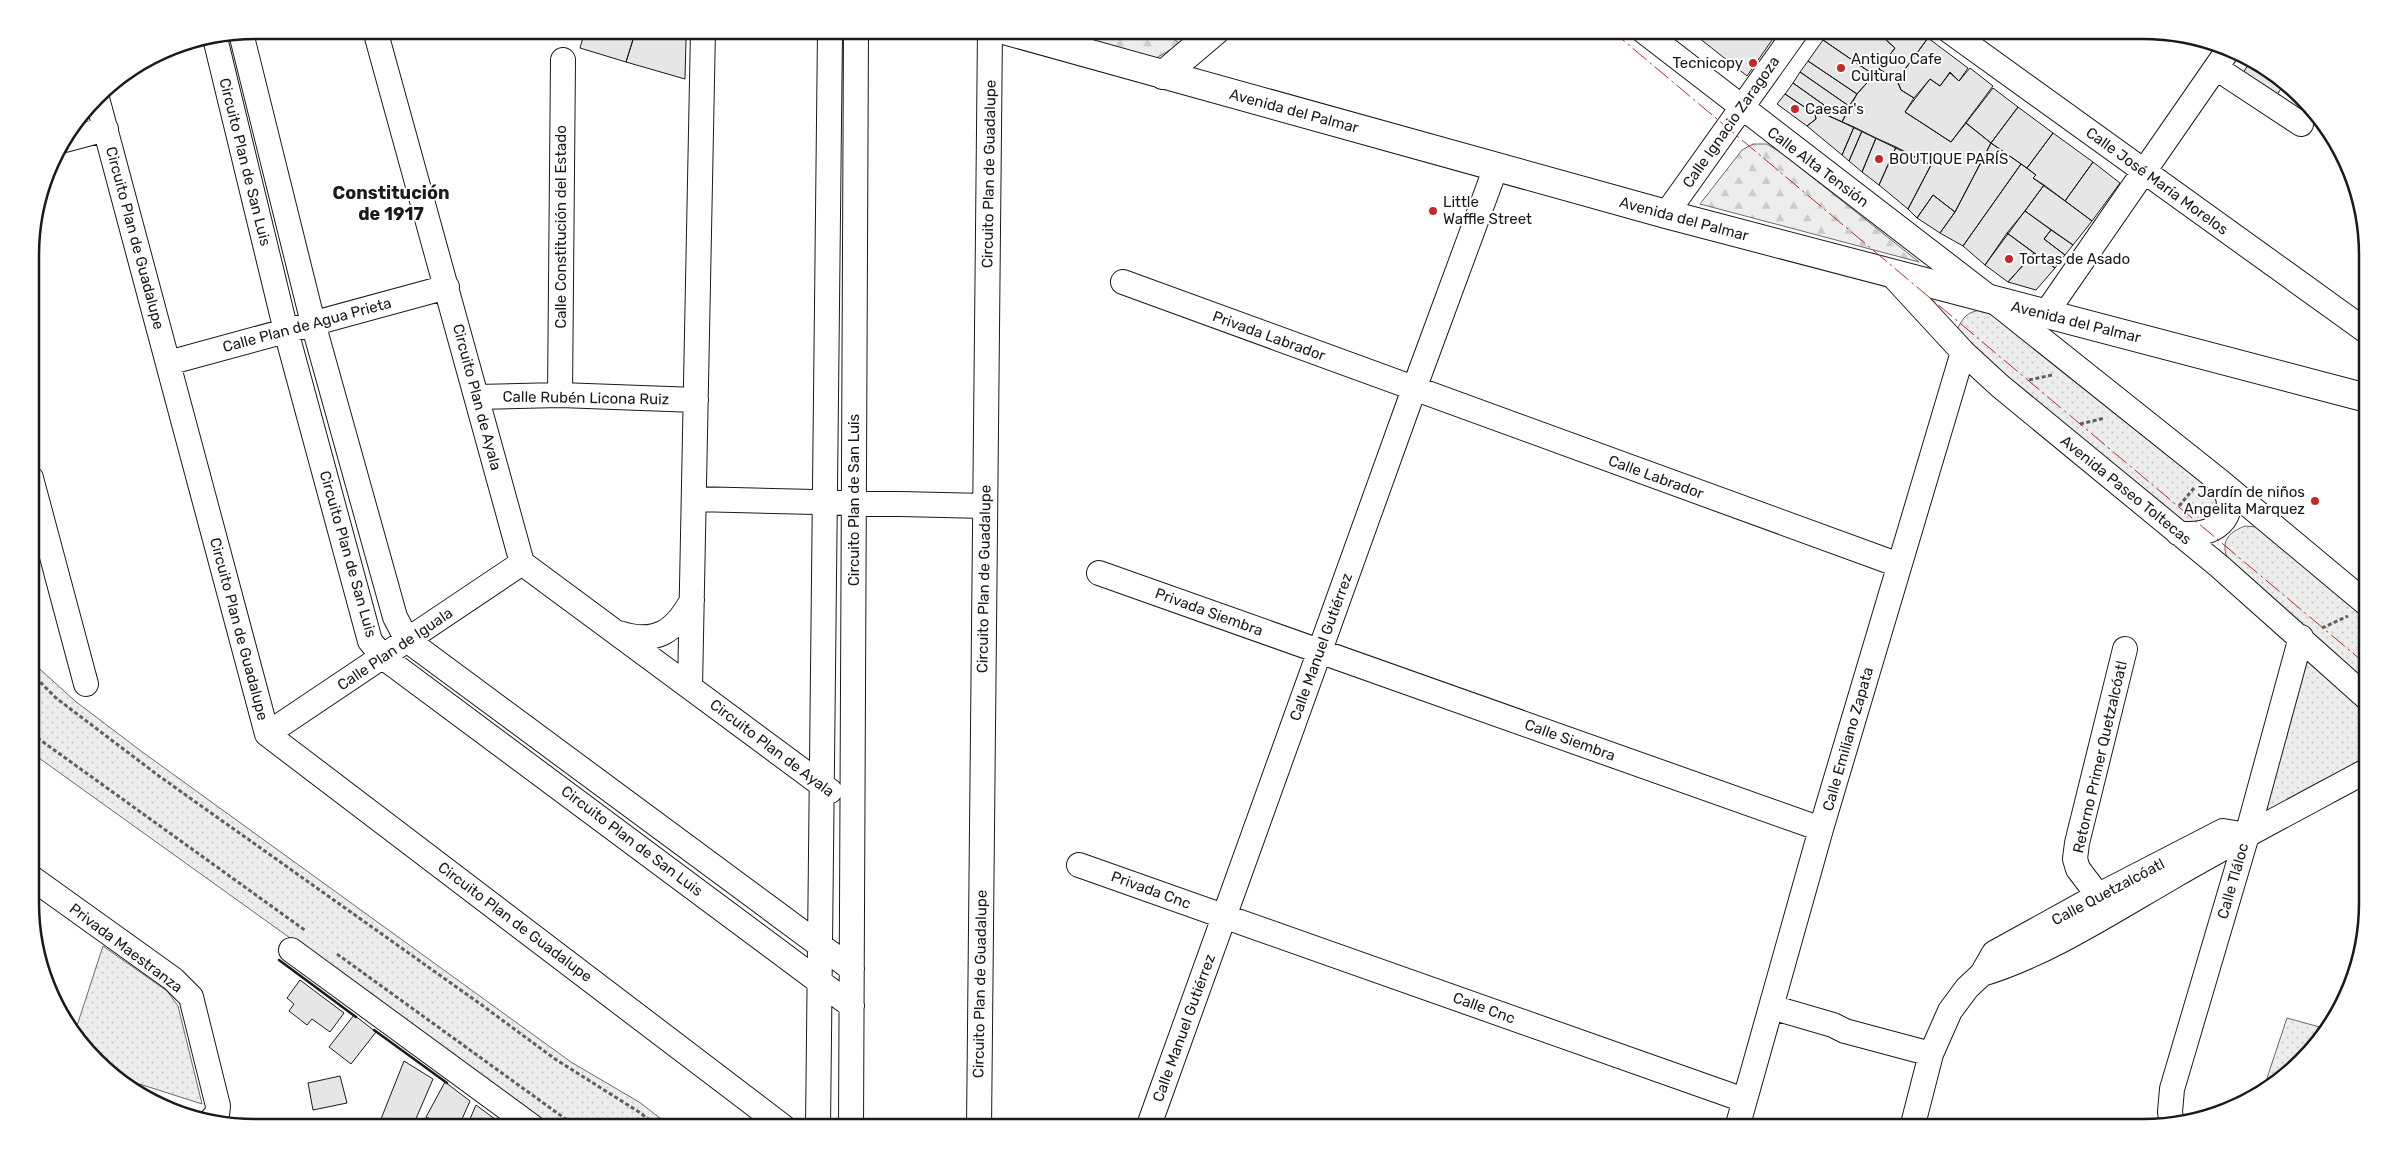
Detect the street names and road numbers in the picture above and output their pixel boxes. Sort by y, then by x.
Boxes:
street label: Calle Ignacio Zaragoza [1679,53,1783,191]
street label: Circuito Plan de San Luis [215,76,275,248]
street label: Circuito Plan de Guadalupe [978,80,1000,268]
street label: Avenida del Palmar [1227,85,1361,137]
street label: Calle Alta Tensión [1764,123,1872,211]
street label: Calle José María Morelos [2082,123,2232,239]
street label: Calle Constitución del Estado [552,125,570,329]
street label: Circuito Plan de Guadalupe [102,145,168,331]
street label: Avenida del Palmar [1617,193,1751,245]
street label: Calle Plan de Agua Prieta [221,294,393,356]
street label: Avenida del Palmar [2009,297,2143,347]
street label: Privada Labrador [1210,307,1328,365]
street label: Circuito Plan de Ayala [449,322,505,472]
street label: Calle Rubén Licona Ruiz [502,388,670,408]
street label: Circuito Plan de San Luis [845,413,863,586]
street label: Avenida Paseo Toltecas [2057,432,2195,549]
street label: Calle Labrador [1606,451,1707,503]
street label: Circuito Plan de San Luis [316,469,381,640]
street label: Circuito Plan de Guadalupe [973,485,995,673]
street label: Circuito Plan de Guadalupe [206,536,272,722]
street label: Calle Manuel Gutiérrez [1286,570,1356,723]
street label: Privada Siembra [1153,584,1265,640]
street label: Calle Plan de Iguala [334,604,456,694]
street label: Retorno Primer Quetzalcóatl [2069,659,2131,855]
street label: Calle Emiliano Zapata [1819,665,1877,813]
street label: Circuito Plan de Ayala [706,695,838,801]
street label: Calle Siembra [1522,715,1618,765]
street label: Circuito Plan de San Luis [558,782,707,900]
street label: Calle Tláloc [2214,841,2252,921]
street label: Calle Quetzalcóatl [2048,855,2168,929]
street label: Circuito Plan de Guadalupe [434,858,596,986]
street label: Privada Cnc [1109,867,1193,913]
street label: Circuito Plan de Guadalupe [969,890,991,1078]
street label: Privada Maestranza [66,900,186,996]
street label: Calle Manuel Gutiérrez [1149,951,1219,1104]
street label: Calle Cnc [1450,988,1518,1028]

